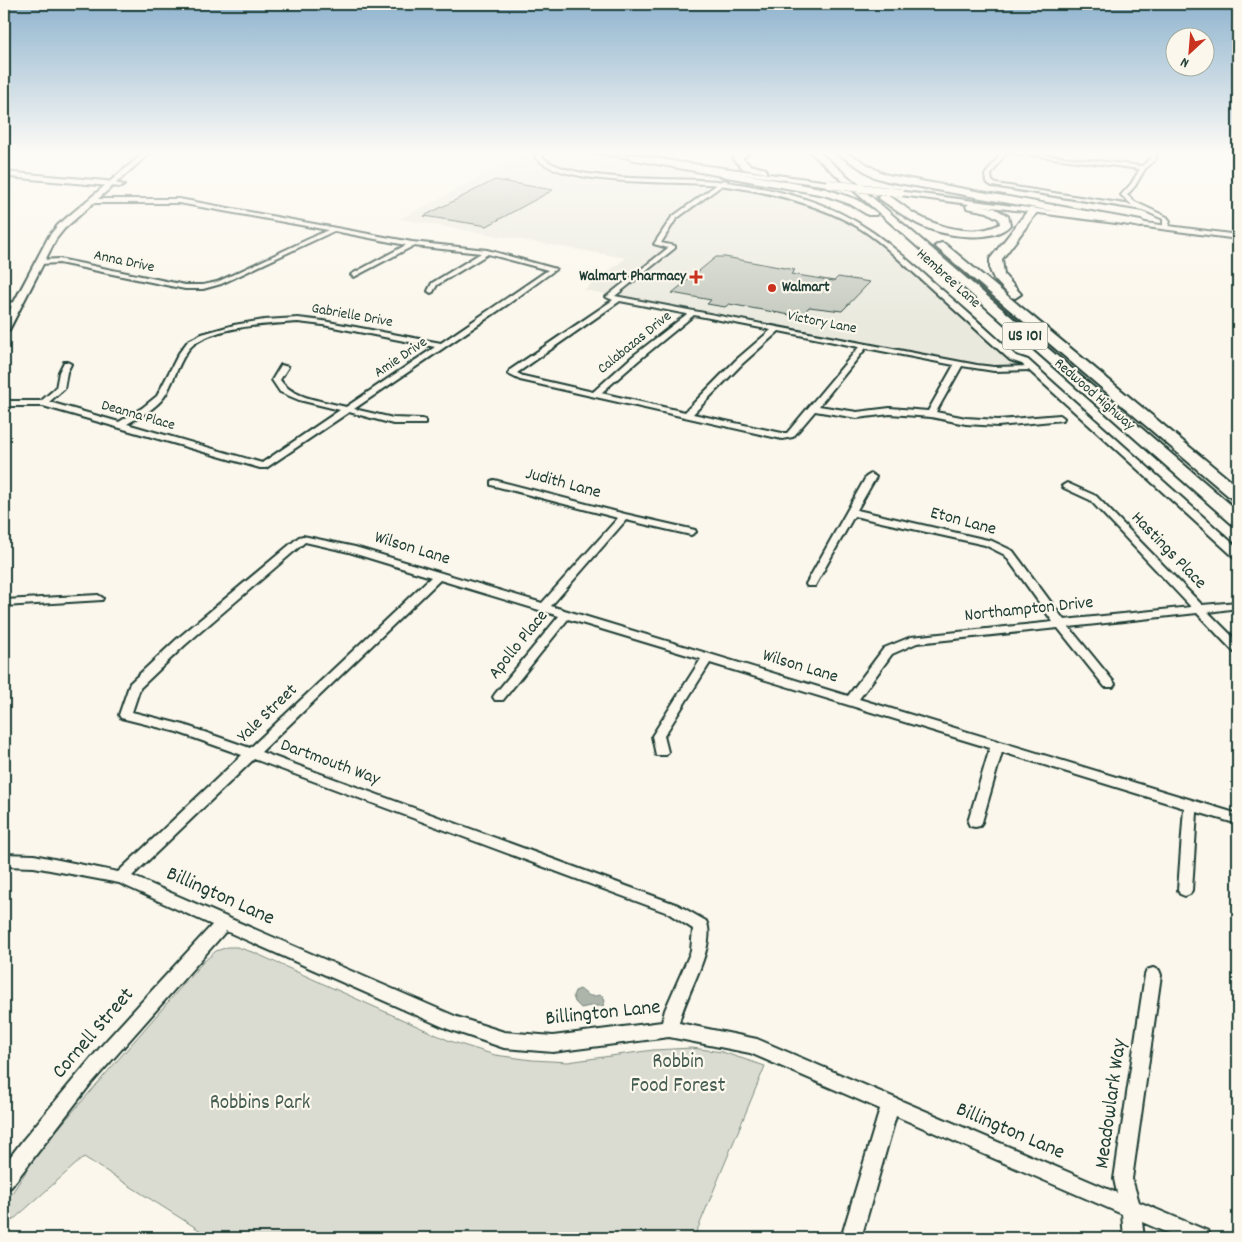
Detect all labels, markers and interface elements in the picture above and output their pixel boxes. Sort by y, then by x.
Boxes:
north arrow [1164,28,1214,78]
text: N [1178,51,1193,72]
street label: Hembree Lane [911,244,985,314]
street label: Anna Drive [92,245,157,279]
place label: Walmart Pharmacy [579,266,687,288]
marker: Walmart Pharmacy [690,271,702,283]
place label: Walmart [782,277,830,299]
marker: Walmart [766,282,778,294]
street label: Gabrielle Drive [310,298,395,334]
street label: Calabazas Drive [593,306,677,380]
street label: Victory Lane [786,306,859,341]
road number: US 101 [1002,322,1048,350]
street label: Amie Drive [370,332,432,384]
street label: Redwood Highway [1049,354,1140,437]
street label: Deanna Place [99,395,178,437]
street label: Judith Lane [523,462,604,506]
street label: Eton Lane [927,501,999,543]
street label: Hastings Place [1125,507,1211,595]
street label: Wilson Lane [371,526,453,572]
street label: Northampton Drive [963,591,1095,629]
street label: Apollo Place [483,605,555,685]
street label: Wilson Lane [759,644,841,690]
street label: Yale Street [232,679,304,749]
street label: Dartmouth Way [277,733,384,793]
street label: Billington Lane [161,860,279,934]
street label: Cornell Street [46,982,142,1086]
street label: Billington Lane [544,993,662,1035]
street label: Meadowlark Way [1088,1037,1136,1171]
park label: Robbin Food Forest [630,1048,726,1102]
park label: Robbins Park [210,1089,310,1119]
street label: Billington Lane [951,1096,1069,1168]

